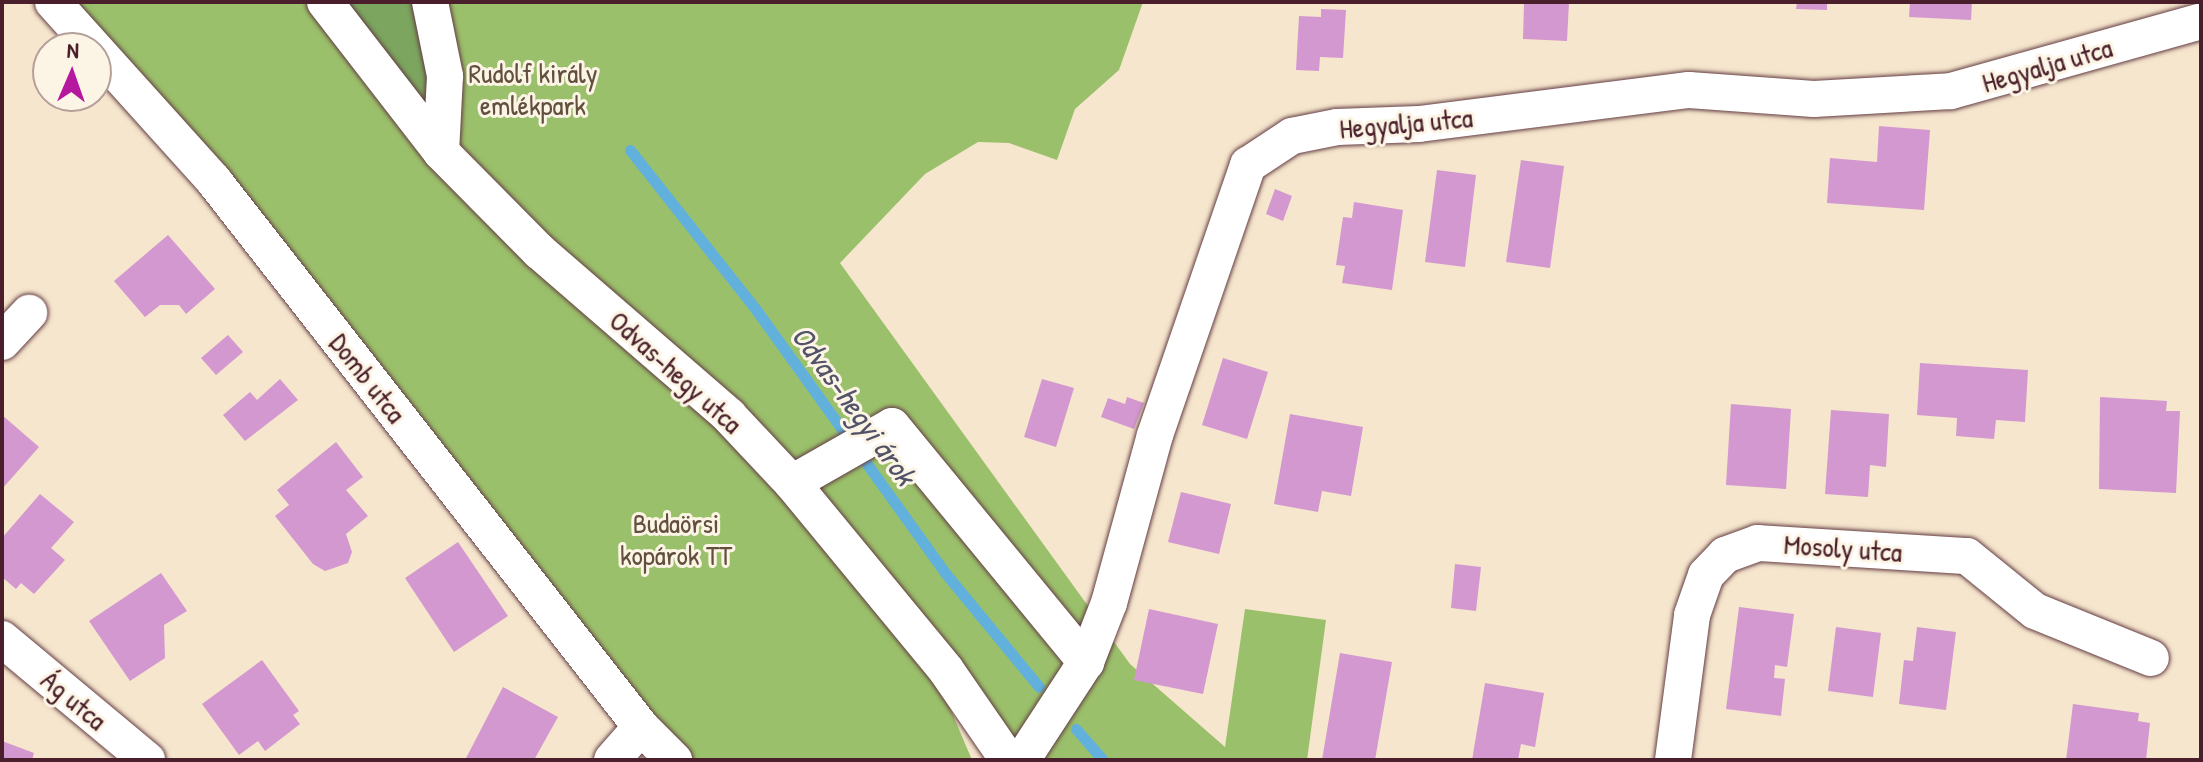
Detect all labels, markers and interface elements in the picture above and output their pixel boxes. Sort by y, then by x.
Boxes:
street label: Hegyalja utca [1978,30,2116,100]
north arrow [32,32,112,112]
text: N [66,35,79,65]
park label: Rudolf király emlékpark [469,56,597,122]
street label: Hegyalja utca [1338,100,1474,146]
street label: Odvas-hegy utca [603,304,749,440]
water label: Odvas-hegyi árok [784,318,924,492]
street label: Domb utca [323,327,413,429]
park label: Budaörsi kopárok TT [620,506,732,572]
street label: Mosoly utca [1783,527,1903,569]
street label: Ág utca [34,663,114,737]

